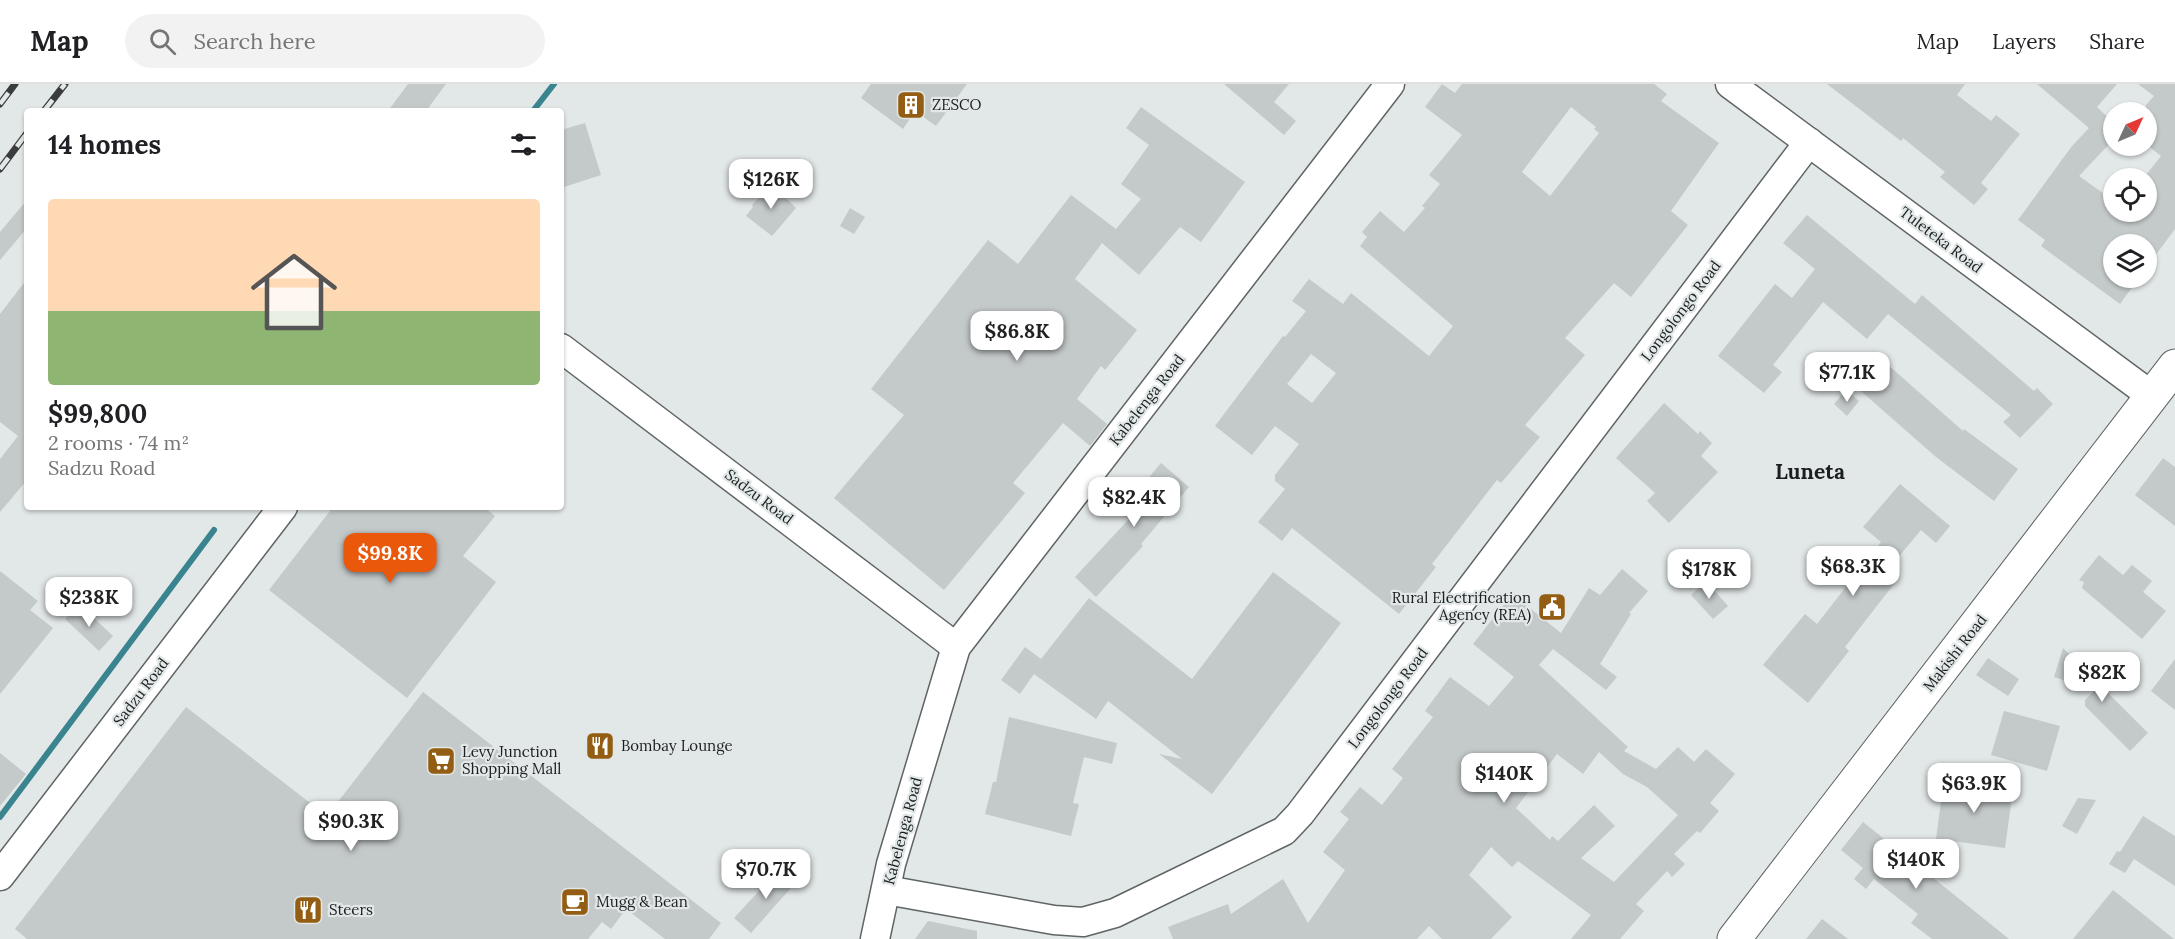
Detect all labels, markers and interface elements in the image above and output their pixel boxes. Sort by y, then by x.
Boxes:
search box [125,14,545,68]
text: Map [30,23,89,59]
icon: search [146,25,179,58]
text: Search here [194,27,316,55]
text: Map [1916,28,1959,55]
text: Layers [1992,28,2056,55]
text: Share [2089,28,2145,55]
building icon: ZESCO [895,89,927,121]
place label: ZESCO [932,95,981,114]
north arrow [2103,102,2157,156]
map controls [2103,102,2157,288]
text: 14 homes [48,128,161,161]
icon: filters [507,128,540,161]
pin: $126K [729,159,813,210]
text: $126K [743,166,799,191]
button: locate [2103,168,2157,222]
street label: Tuleteka Road [1896,202,1987,277]
button: layers [2103,234,2157,288]
icon: home [240,238,348,346]
street label: Longolongo Road [1637,257,1725,365]
pin: $86.8K [968,311,1066,362]
text: $86.8K [984,318,1050,343]
street label: Kabelenga Road [1105,350,1188,449]
pin: $77.1K [1798,352,1896,403]
text: $77.1K [1819,359,1875,384]
text: $99,800 [48,397,147,430]
text: 2 rooms · 74 m² [48,430,189,455]
text: Sadzu Road [48,455,155,480]
district label: Luneta [1775,458,1845,485]
street label: Sadzu Road [721,465,797,528]
pin: $82.4K [1085,477,1183,528]
text: $82.4K [1102,484,1166,509]
pin: $99.8K [341,533,439,584]
text: $99.8K [358,540,422,565]
pin: $68.3K [1804,546,1902,597]
pin: $178K [1667,549,1751,600]
text: $68.3K [1821,553,1885,578]
text: $178K [1682,556,1736,581]
pin: $238K [47,577,131,628]
text: $238K [59,584,119,609]
place label: Rural Electrification Agency (REA) [1392,588,1531,625]
public building icon: Rural Electrification Agency (REA) [1536,591,1568,623]
street label: Makishi Road [1919,610,1991,695]
street label: Longolongo Road [1344,644,1432,752]
pin: $82K [2066,652,2138,703]
street label: Sadzu Road [109,654,172,730]
text: $82K [2078,659,2126,684]
restaurant icon: Bombay Lounge [584,730,616,762]
place label: Bombay Lounge [621,736,733,755]
place label: Levy Junction Shopping Mall [462,742,561,778]
supermarket icon: Levy Junction Shopping Mall [425,745,457,777]
pin: $140K [1462,753,1546,804]
text: $140K [1475,760,1533,785]
pin: $63.9K [1925,763,2023,814]
text: $63.9K [1942,770,2006,795]
street label: Kabelenga Road [879,775,926,887]
pin: $90.3K [302,801,400,852]
text: $90.3K [318,808,384,833]
pin: $140K [1874,839,1958,890]
text: $140K [1887,846,1945,871]
pin: $70.7K [717,849,815,900]
text: $70.7K [735,856,797,881]
cafe icon: Mugg & Bean [559,886,591,918]
place label: Mugg & Bean [596,892,688,911]
restaurant icon: Steers [292,894,324,926]
place label: Steers [329,900,373,919]

